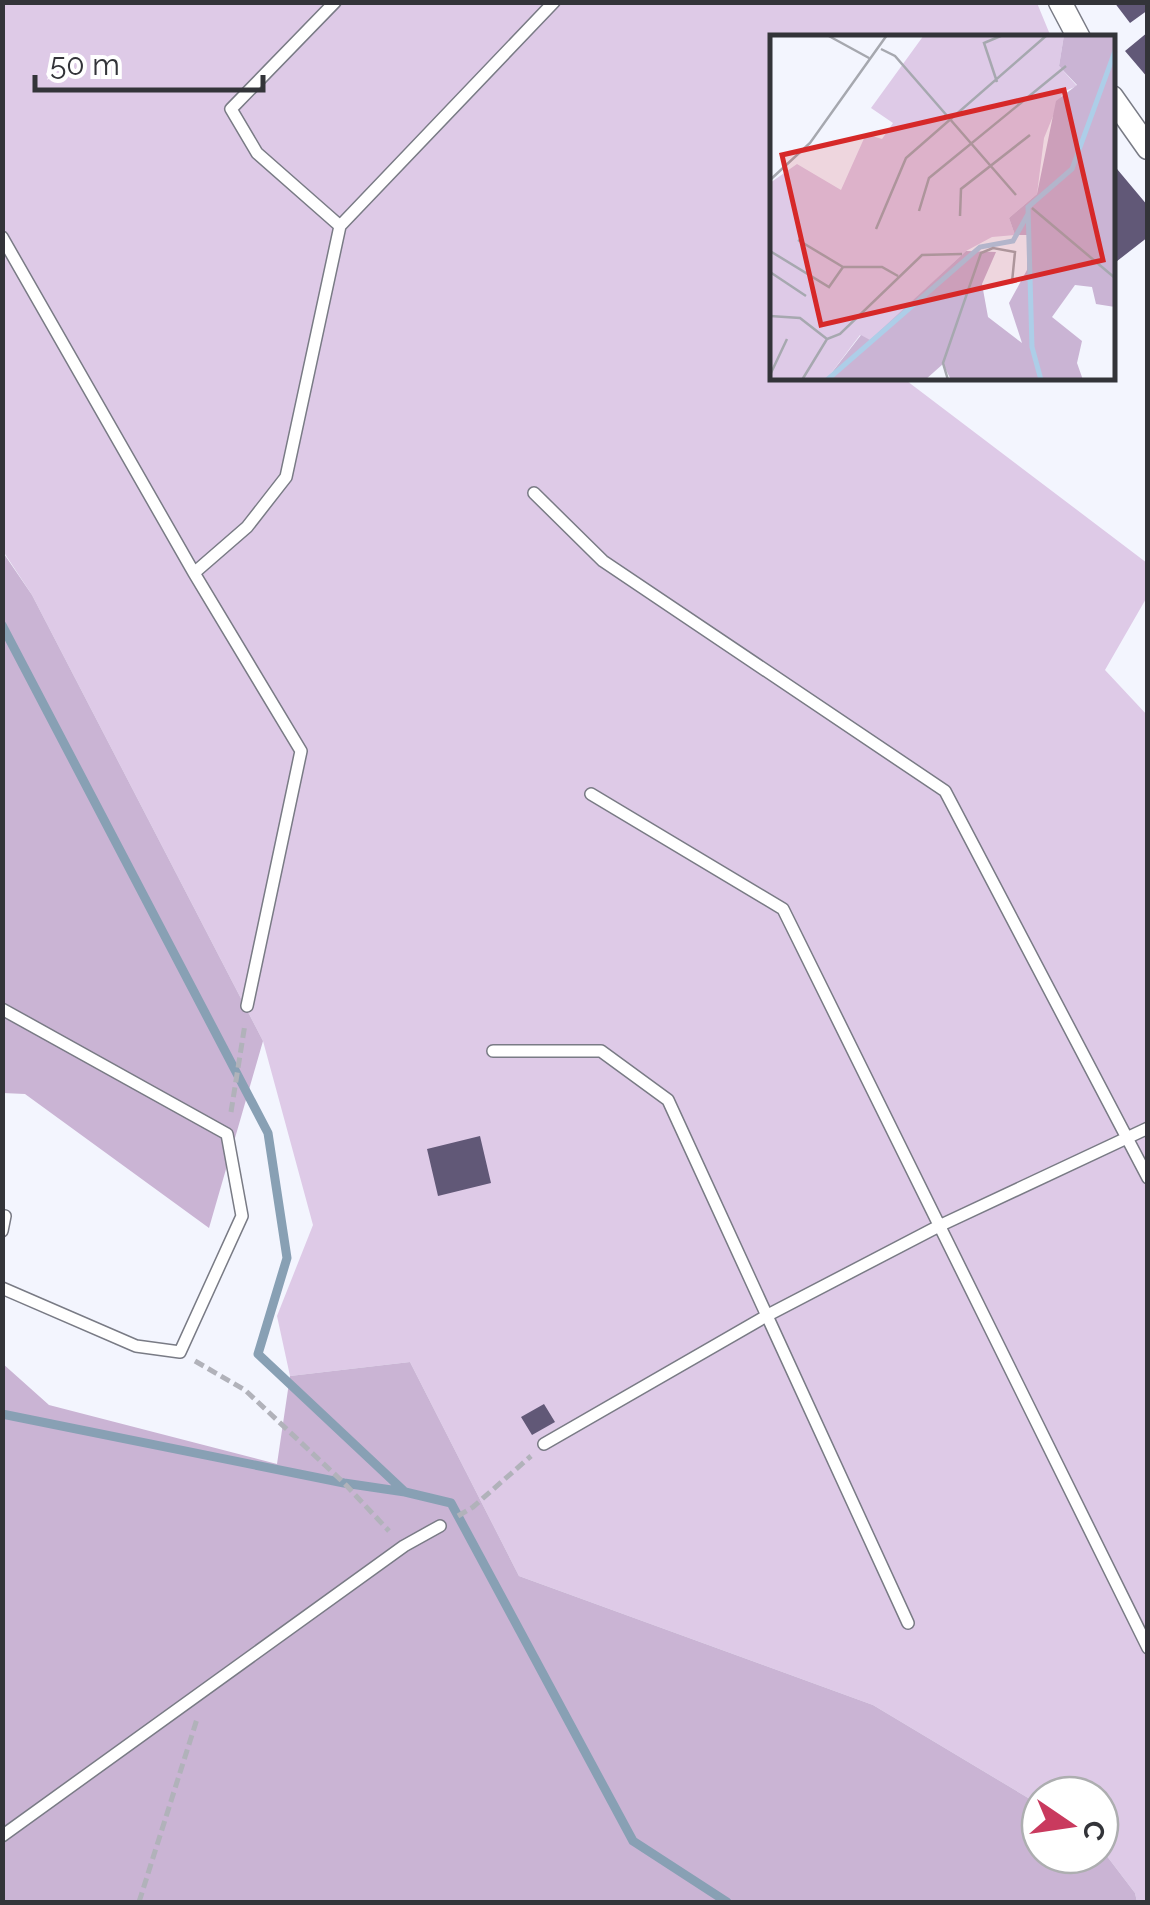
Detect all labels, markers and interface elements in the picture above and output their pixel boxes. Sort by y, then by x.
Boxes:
scale bar [35,30,262,92]
inset map [770,35,1115,380]
text: 50 m [50,47,120,82]
north arrow [1020,1775,1120,1875]
text: С [1076,1817,1112,1844]

